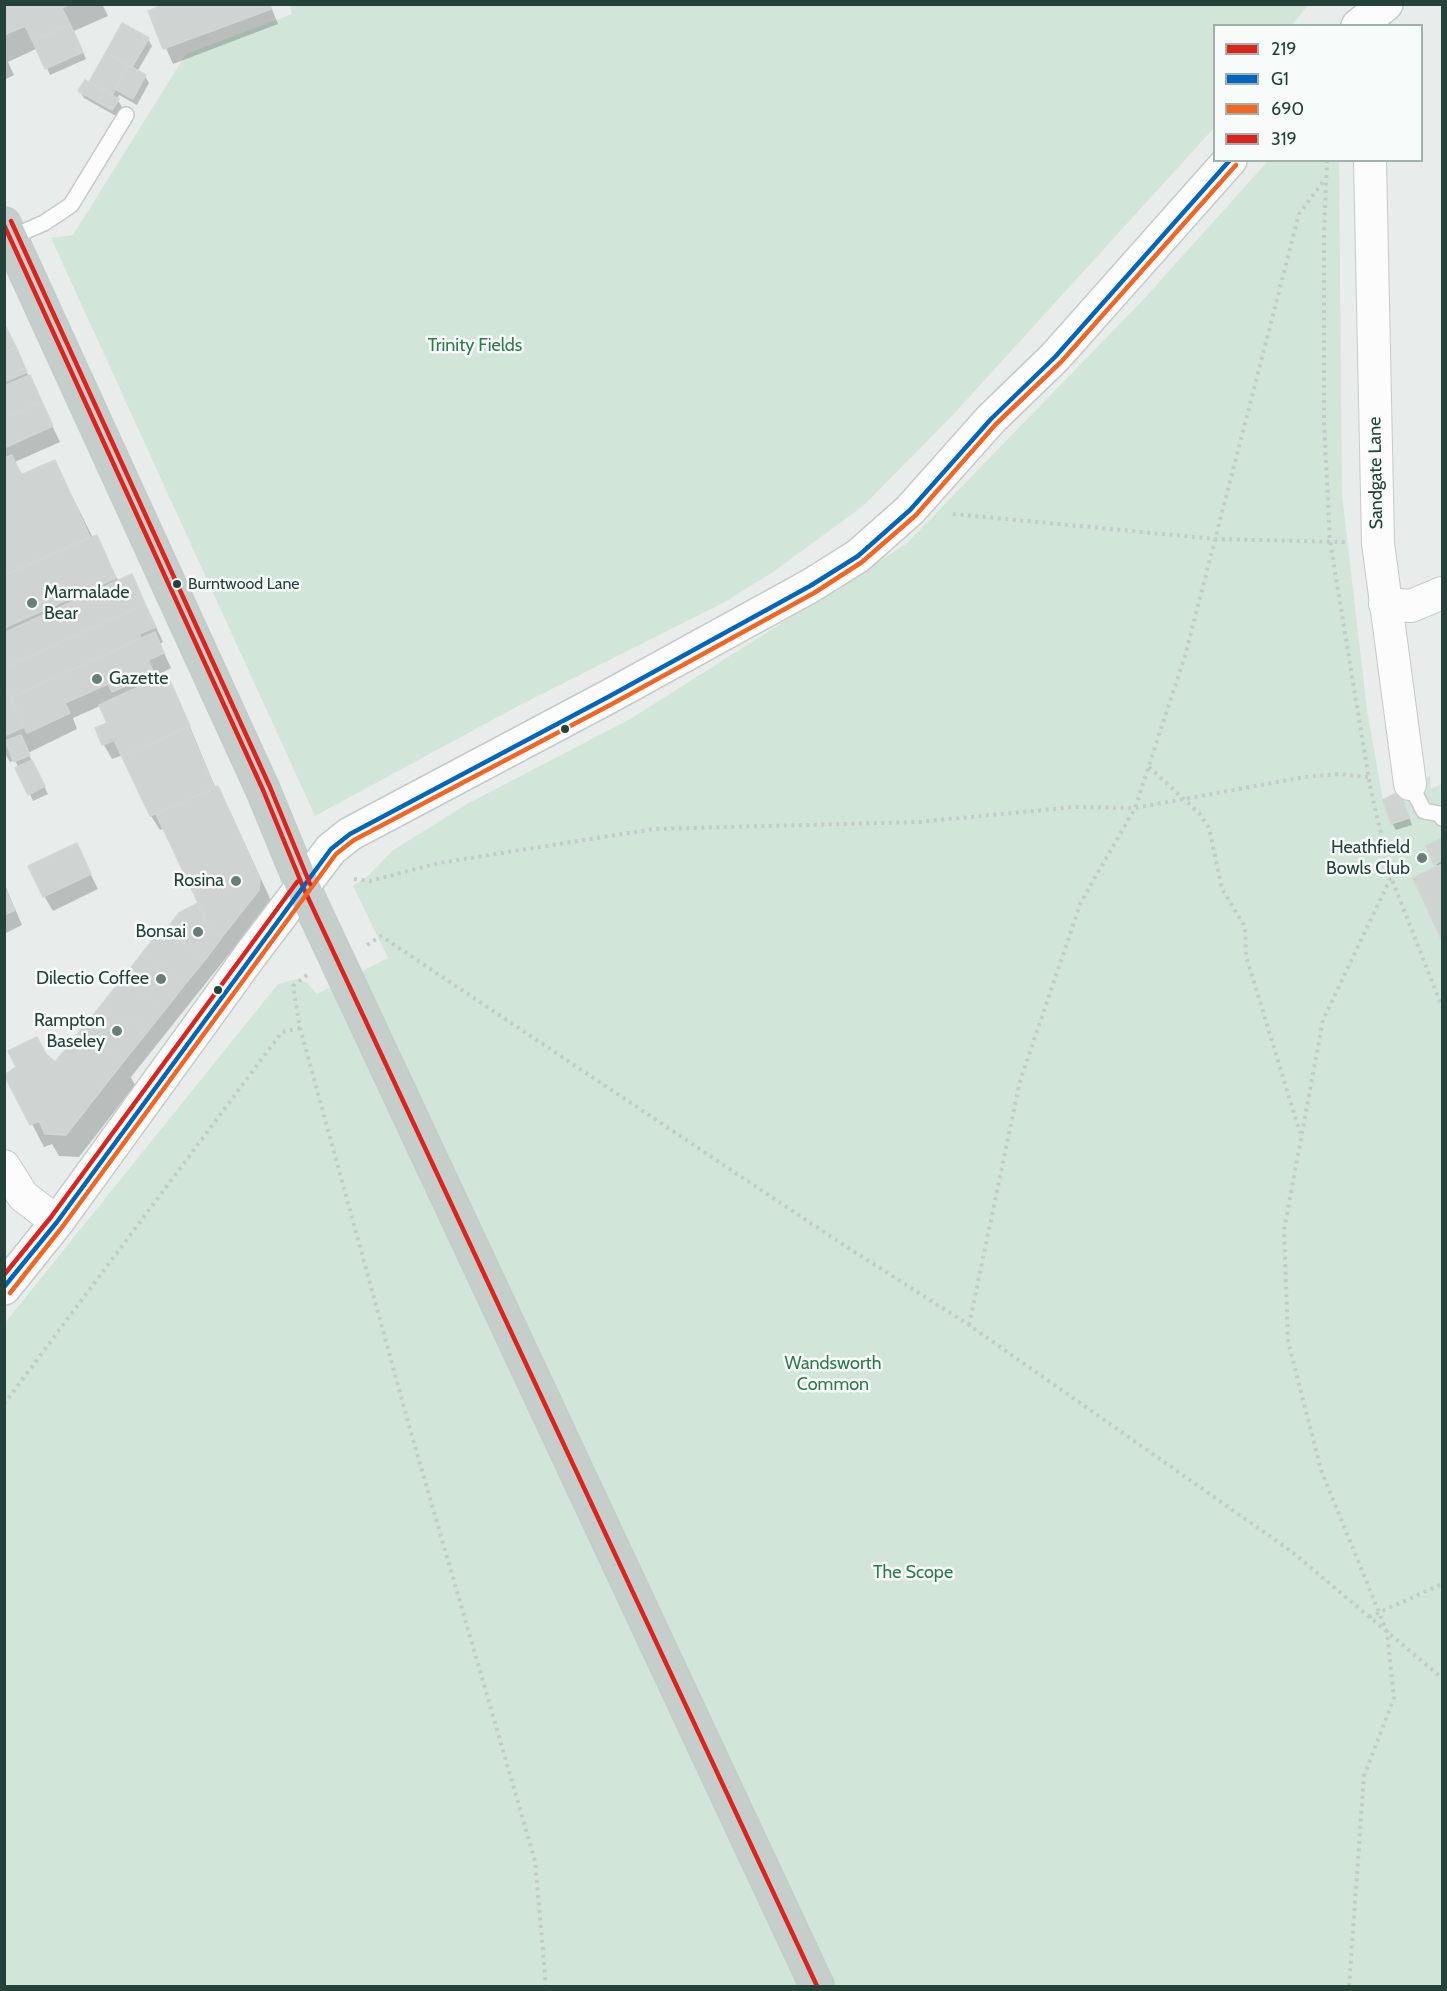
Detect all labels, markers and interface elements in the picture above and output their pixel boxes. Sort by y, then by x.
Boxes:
legend [1213,24,1423,162]
text: 219 [1271,38,1297,60]
text: G1 [1271,68,1289,90]
text: 690 [1271,98,1304,120]
text: 319 [1271,128,1297,150]
park label: Trinity Fields [428,335,522,357]
street label: Sandgate Lane [1364,416,1388,530]
place label: Burntwood Lane [188,574,300,594]
marker: Burntwood Lane [171,578,183,590]
place label: Marmalade Bear [44,582,129,624]
marker: Marmalade Bear [25,596,39,610]
place label: Gazette [109,668,169,690]
marker: Gazette [90,672,104,686]
unlabelled marker [559,723,571,735]
place label: Heathfield Bowls Club [1326,837,1410,880]
marker: Heathfield Bowls Club [1415,851,1429,865]
place label: Rosina [174,870,224,892]
marker: Rosina [229,874,243,888]
place label: Bonsai [135,921,186,943]
marker: Bonsai [191,925,205,939]
place label: Dilectio Coffee [36,968,149,990]
marker: Dilectio Coffee [154,972,168,986]
unlabelled marker [212,984,224,996]
place label: Rampton Baseley [34,1010,105,1052]
marker: Rampton Baseley [110,1024,124,1038]
park label: Wandsworth Common [785,1353,881,1396]
park label: The Scope [873,1562,953,1584]

